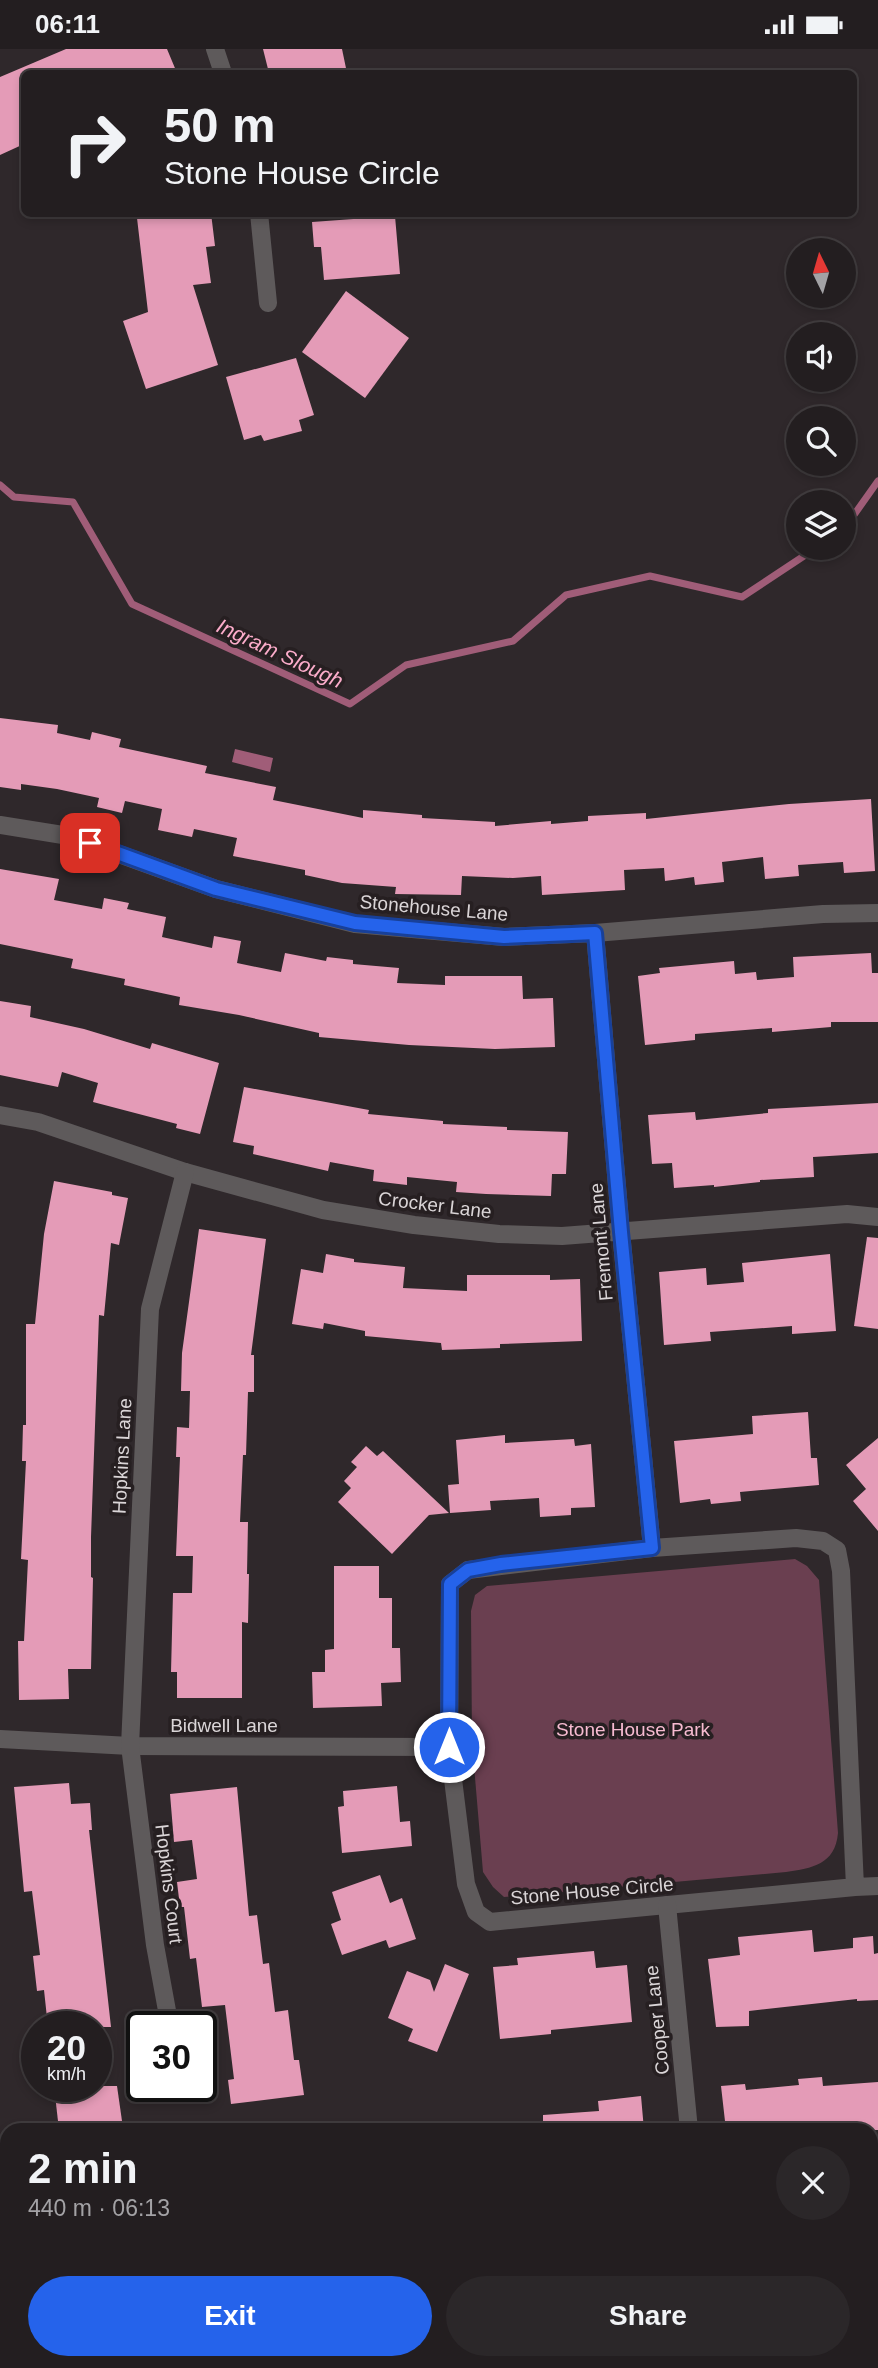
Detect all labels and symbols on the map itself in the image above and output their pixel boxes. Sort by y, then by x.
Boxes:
north arrow [786,238,856,308]
water label: Ingram Slough [213,614,347,692]
pin [60,813,120,873]
street label: Stonehouse Lane [359,891,509,925]
street label: Fremont Lane [585,1182,617,1302]
street label: Crocker Lane [377,1188,493,1222]
street label: Hopkins Lane [108,1397,136,1515]
position arrow [412,1710,486,1784]
street label: Bidwell Lane [170,1715,278,1736]
park label: Stone House Park [556,1719,711,1740]
street label: Hopkins Court [151,1823,187,1946]
street label: Stone House Circle [510,1873,674,1909]
street label: Cooper Lane [641,1964,673,2076]
speed limit sign: 30 [126,2011,217,2102]

